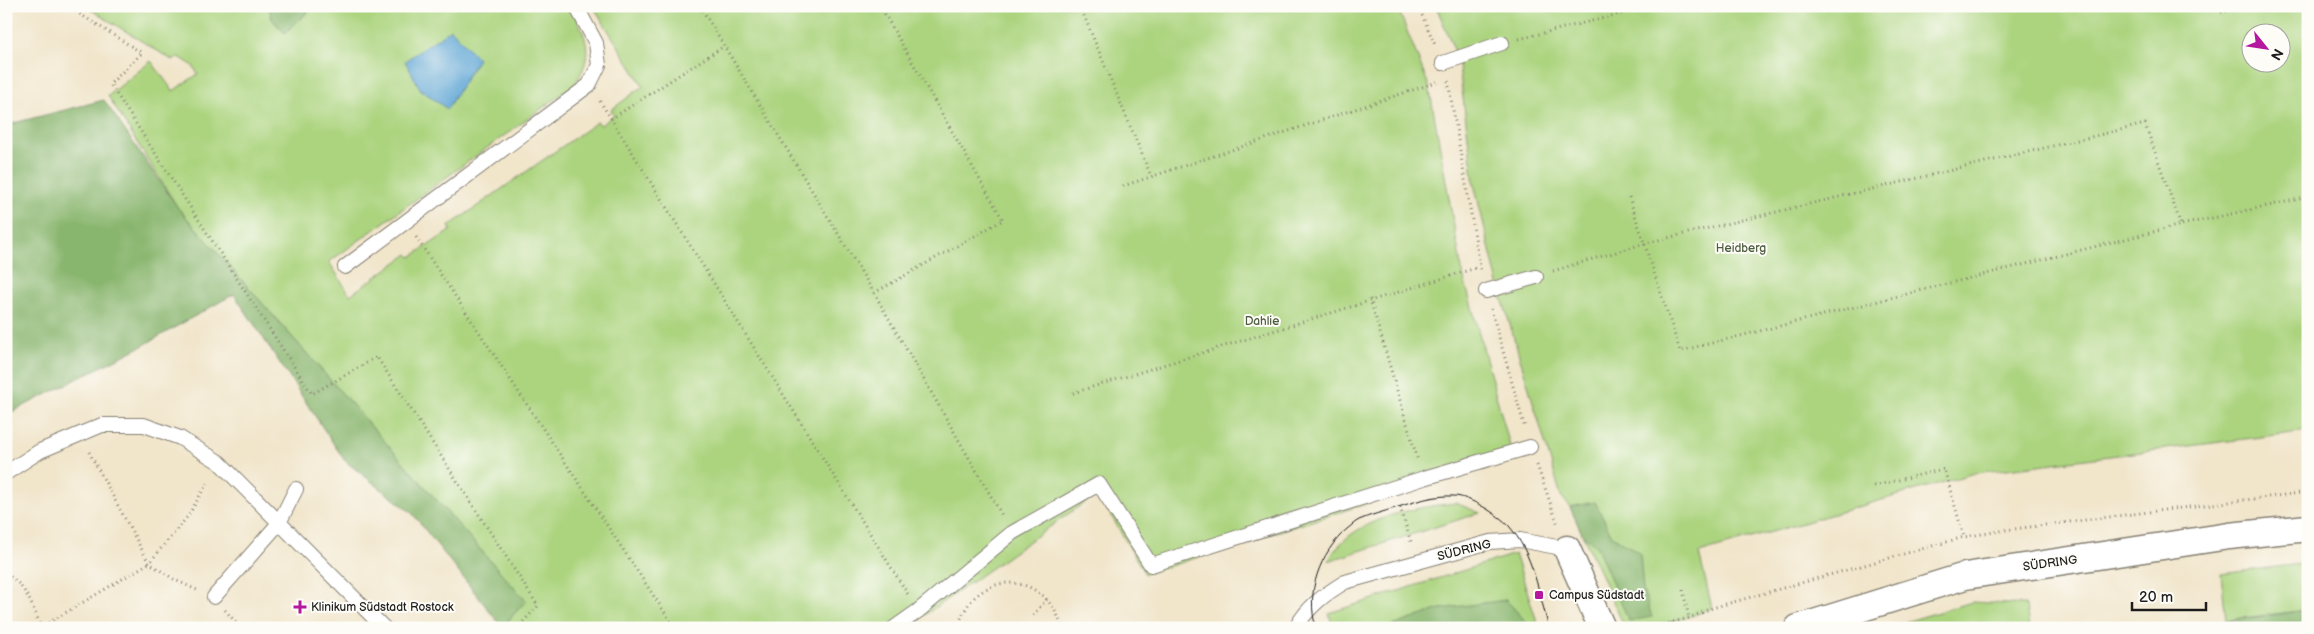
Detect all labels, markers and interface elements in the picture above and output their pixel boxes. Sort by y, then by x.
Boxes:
north arrow [2242,22,2292,72]
text: N [2267,45,2287,63]
park label: Heidberg [1716,241,1766,256]
park label: Dahlie [1245,314,1279,329]
street label: SÜDRING [1436,536,1492,564]
street label: SÜDRING [2022,551,2078,575]
scale bar [2132,579,2205,611]
place label: Campus Südstadt [1549,588,1645,603]
text: 20 m [2139,588,2173,607]
marker: Campus Südstadt [1533,589,1545,601]
marker: Klinikum Südstadt Rostock [293,600,307,614]
place label: Klinikum Südstadt Rostock [311,600,454,615]

